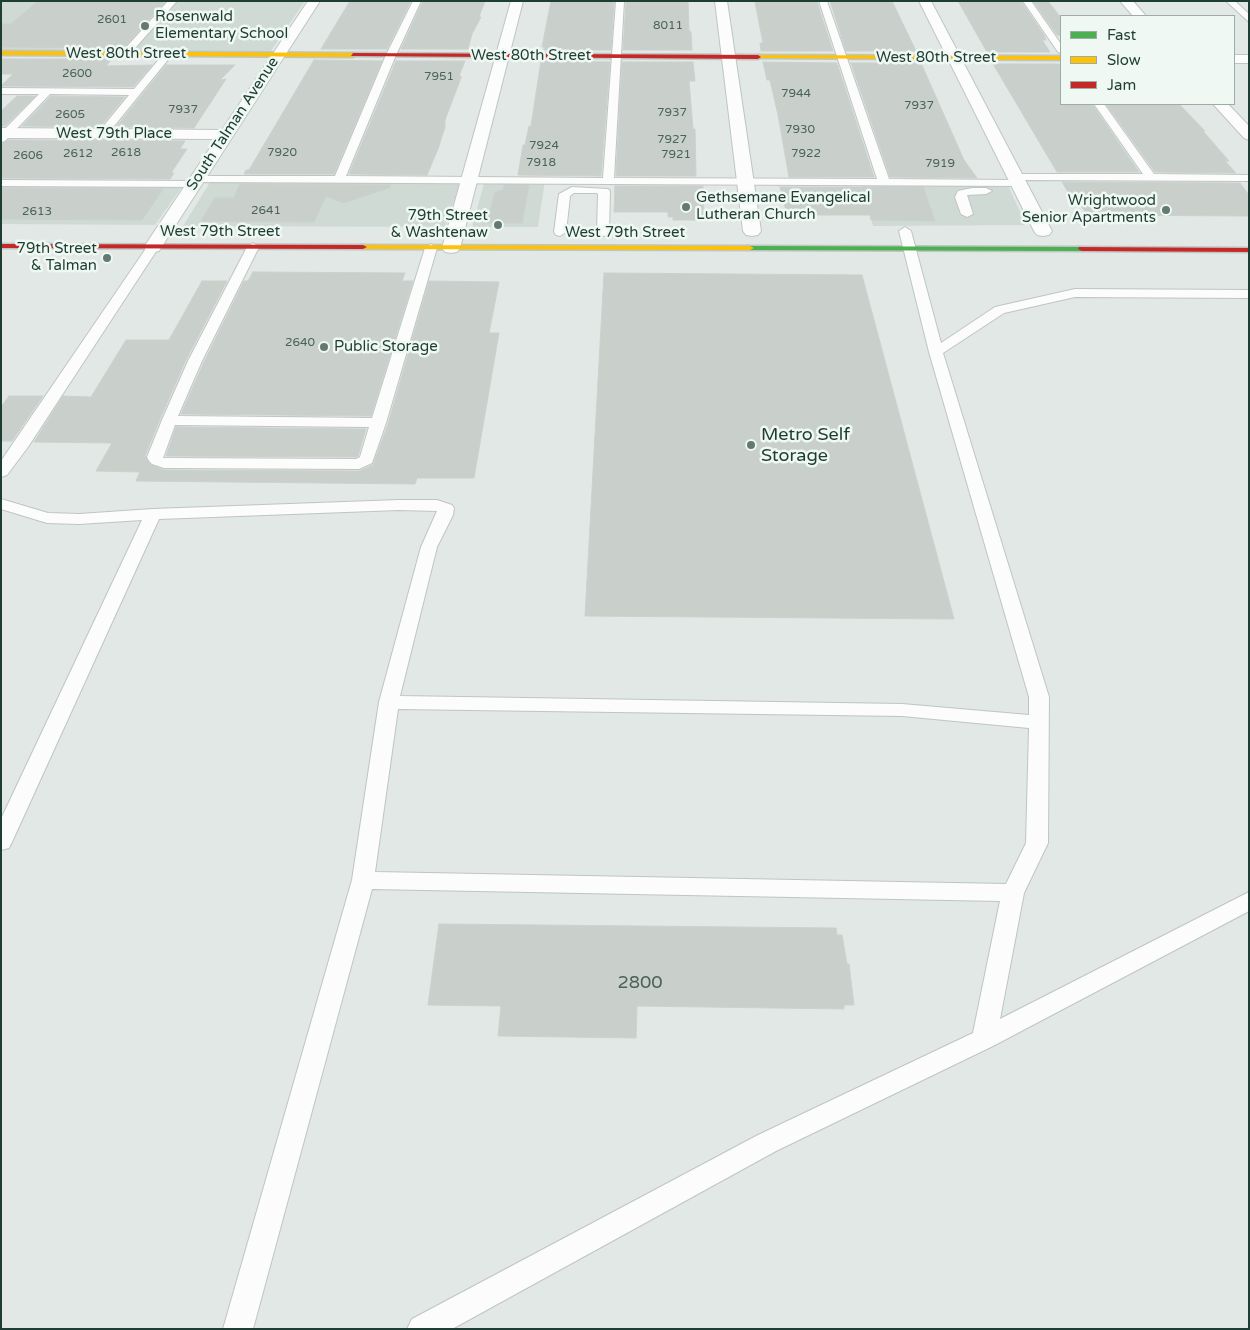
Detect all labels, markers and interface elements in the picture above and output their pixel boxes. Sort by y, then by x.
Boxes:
place label: Rosenwald Elementary School [155,8,288,43]
house number: 2601 [97,13,127,27]
legend [1060,15,1235,105]
house number: 8011 [653,19,683,33]
marker: Rosenwald Elementary School [139,20,151,32]
text: Fast [1107,26,1136,44]
street label: West 80th Street [66,45,186,63]
street label: West 80th Street [471,47,591,65]
street label: West 80th Street [876,49,996,67]
text: Slow [1107,51,1141,69]
street label: South Talman Avenue [183,54,283,194]
house number: 2600 [62,67,92,81]
house number: 7951 [424,70,454,84]
text: Jam [1107,76,1136,94]
house number: 7944 [781,87,811,101]
house number: 7937 [904,99,934,113]
house number: 7937 [168,103,198,117]
house number: 7937 [657,106,687,120]
house number: 2605 [55,108,85,122]
house number: 7930 [785,123,815,137]
street label: West 79th Place [56,125,172,143]
house number: 7927 [657,133,687,147]
house number: 7924 [529,139,559,153]
house number: 2618 [111,146,141,160]
house number: 7920 [267,146,297,160]
house number: 2612 [63,147,93,161]
house number: 7922 [791,147,821,161]
house number: 7921 [661,148,691,162]
house number: 2606 [13,149,43,163]
house number: 7918 [526,156,556,170]
house number: 7919 [925,157,955,171]
place label: Gethsemane Evangelical Lutheran Church [696,189,870,224]
place label: Wrightwood Senior Apartments [1022,192,1156,227]
marker: Gethsemane Evangelical Lutheran Church [680,201,692,213]
house number: 2641 [251,204,281,218]
marker: Wrightwood Senior Apartments [1160,204,1172,216]
house number: 2613 [22,205,52,219]
place label: 79th Street & Washtenaw [391,207,488,242]
marker: 79th Street & Washtenaw [492,219,504,231]
street label: West 79th Street [160,223,280,241]
street label: West 79th Street [565,224,685,242]
place label: 79th Street & Talman [17,240,97,275]
marker: 79th Street & Talman [101,252,113,264]
house number: 2640 [285,336,315,350]
place label: Public Storage [334,338,438,356]
marker: Public Storage [318,341,330,353]
place label: Metro Self Storage [761,424,850,466]
marker: Metro Self Storage [745,439,757,451]
house number: 2800 [617,972,663,994]

